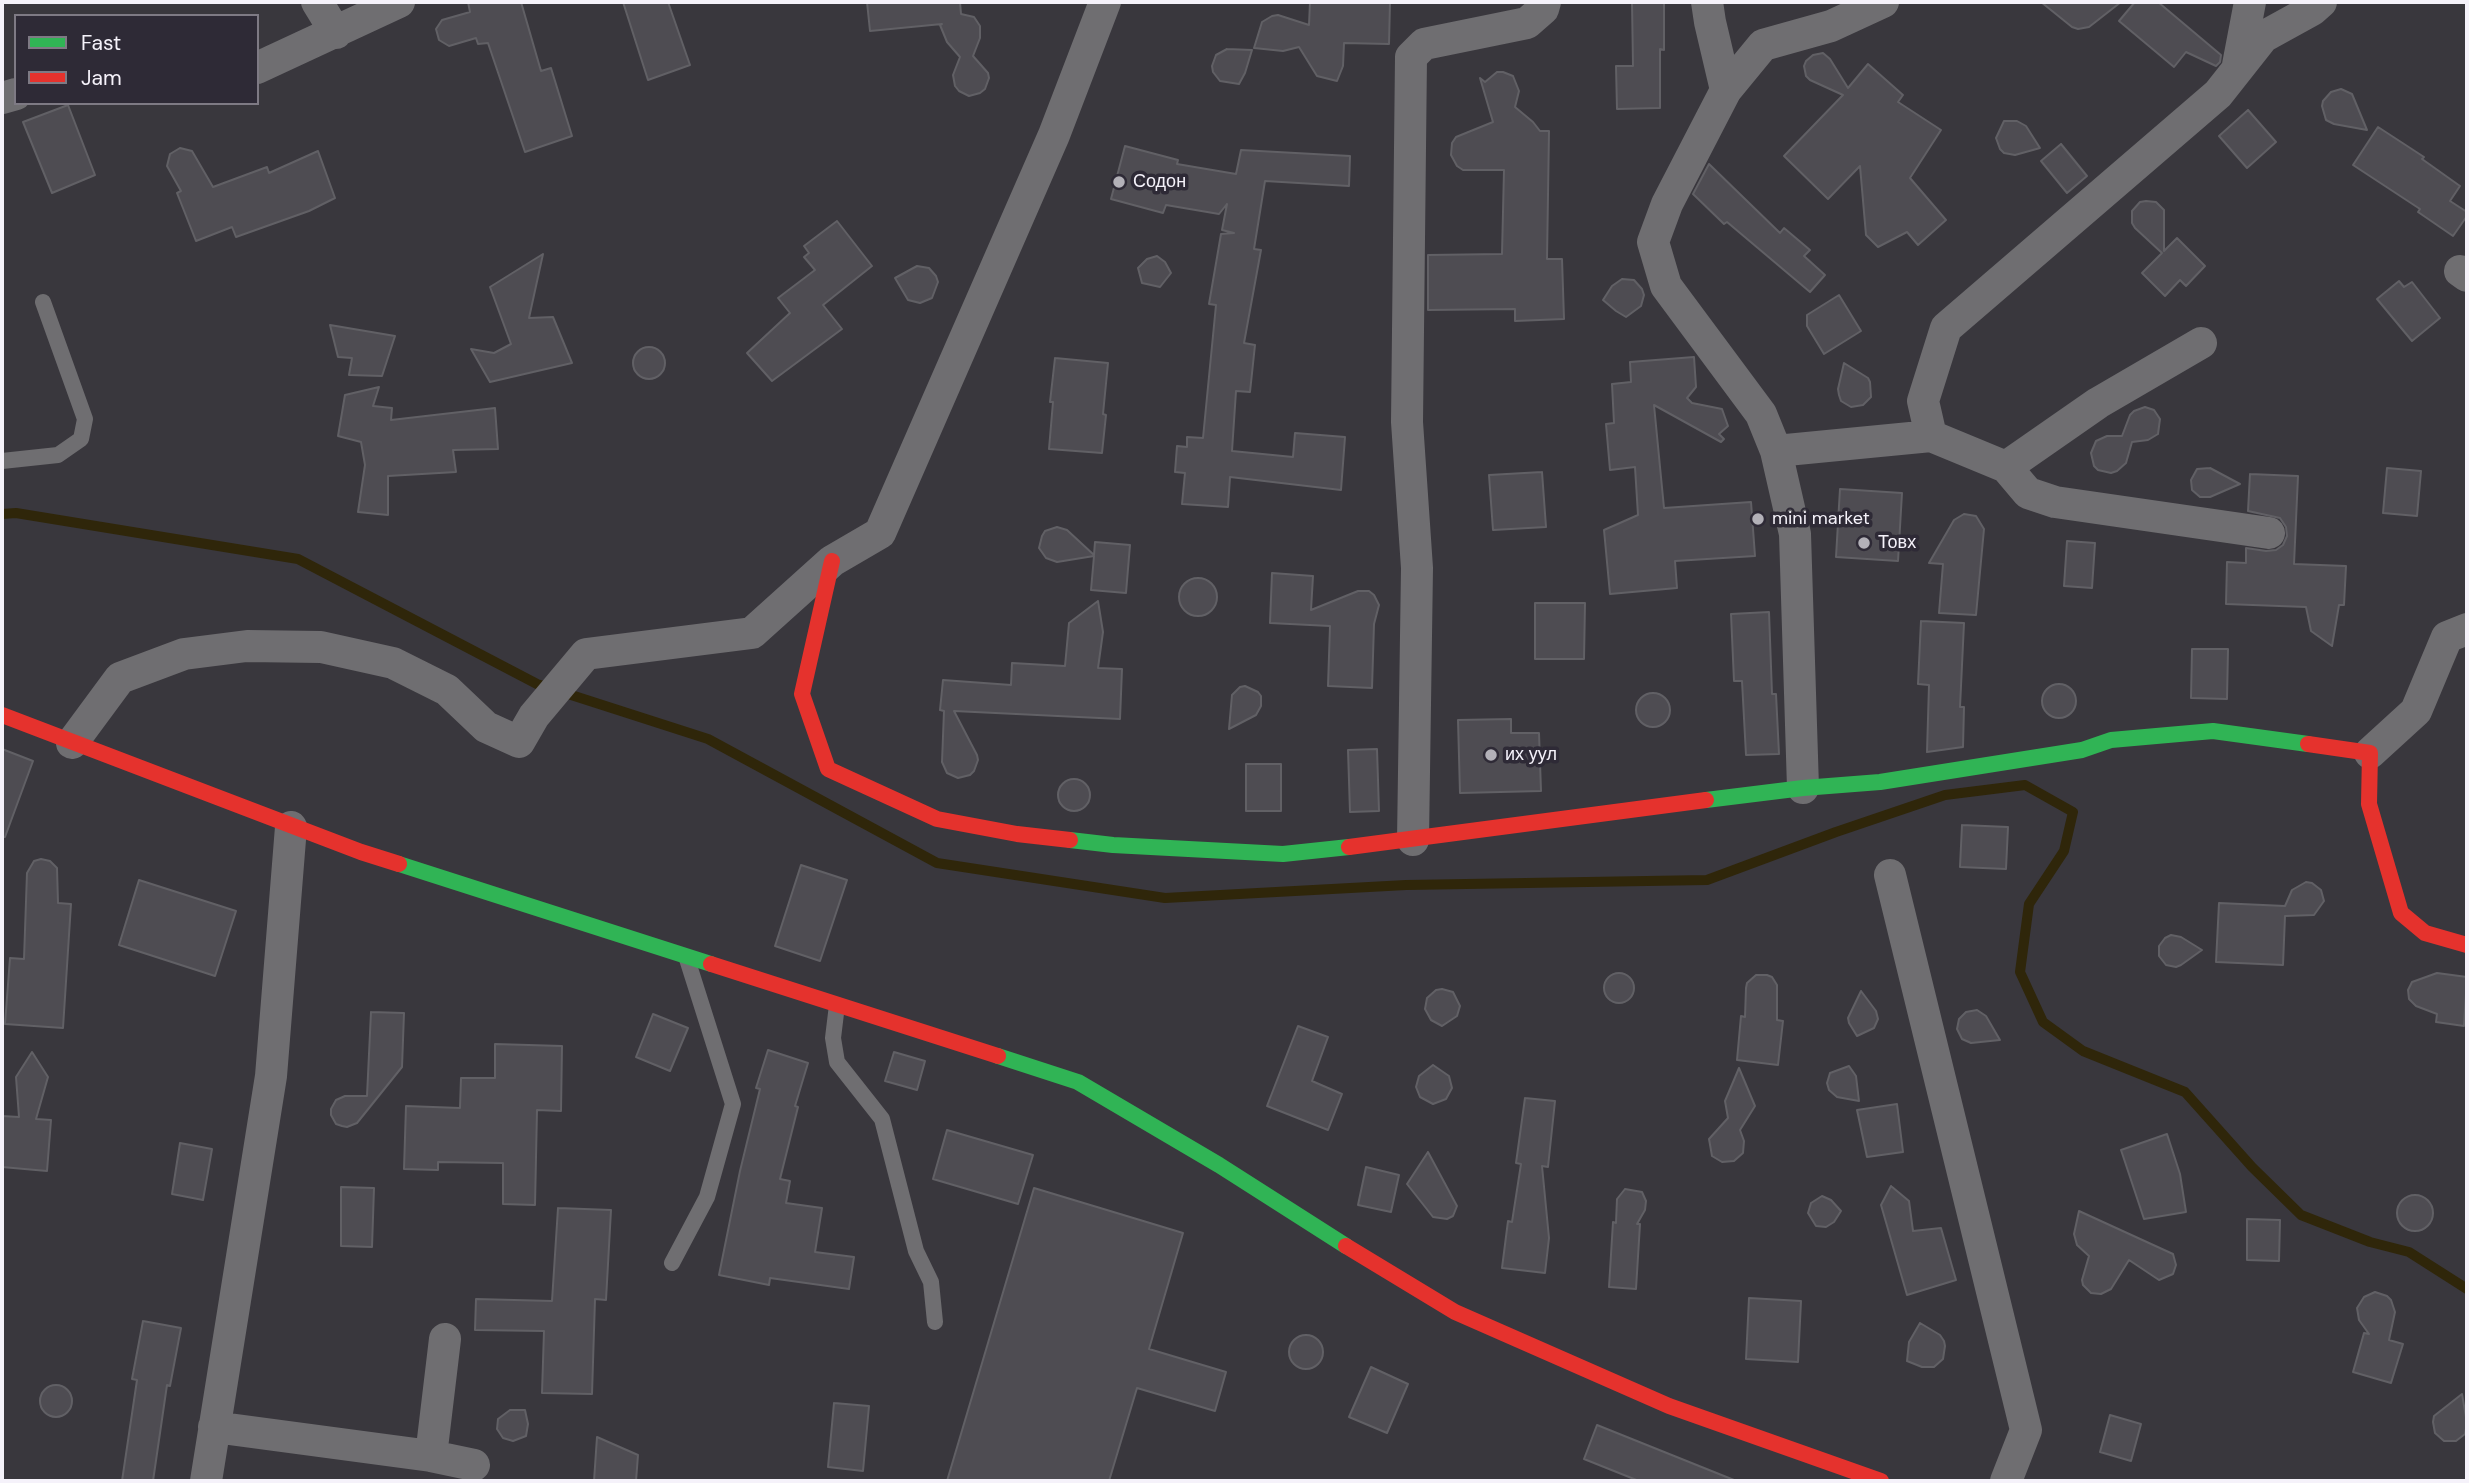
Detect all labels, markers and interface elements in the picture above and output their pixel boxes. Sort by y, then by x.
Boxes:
legend [14,14,259,105]
text: Fast [81,29,121,57]
text: Jam [81,64,122,92]
place label: Содон [1133,171,1186,193]
marker: Содон [1111,174,1127,190]
place label: mini market [1772,508,1870,530]
marker: mini market [1750,511,1766,527]
place label: Товх [1878,532,1916,554]
marker: Товх [1856,535,1872,551]
place label: их уул [1505,744,1557,766]
marker: их уул [1483,747,1499,763]

